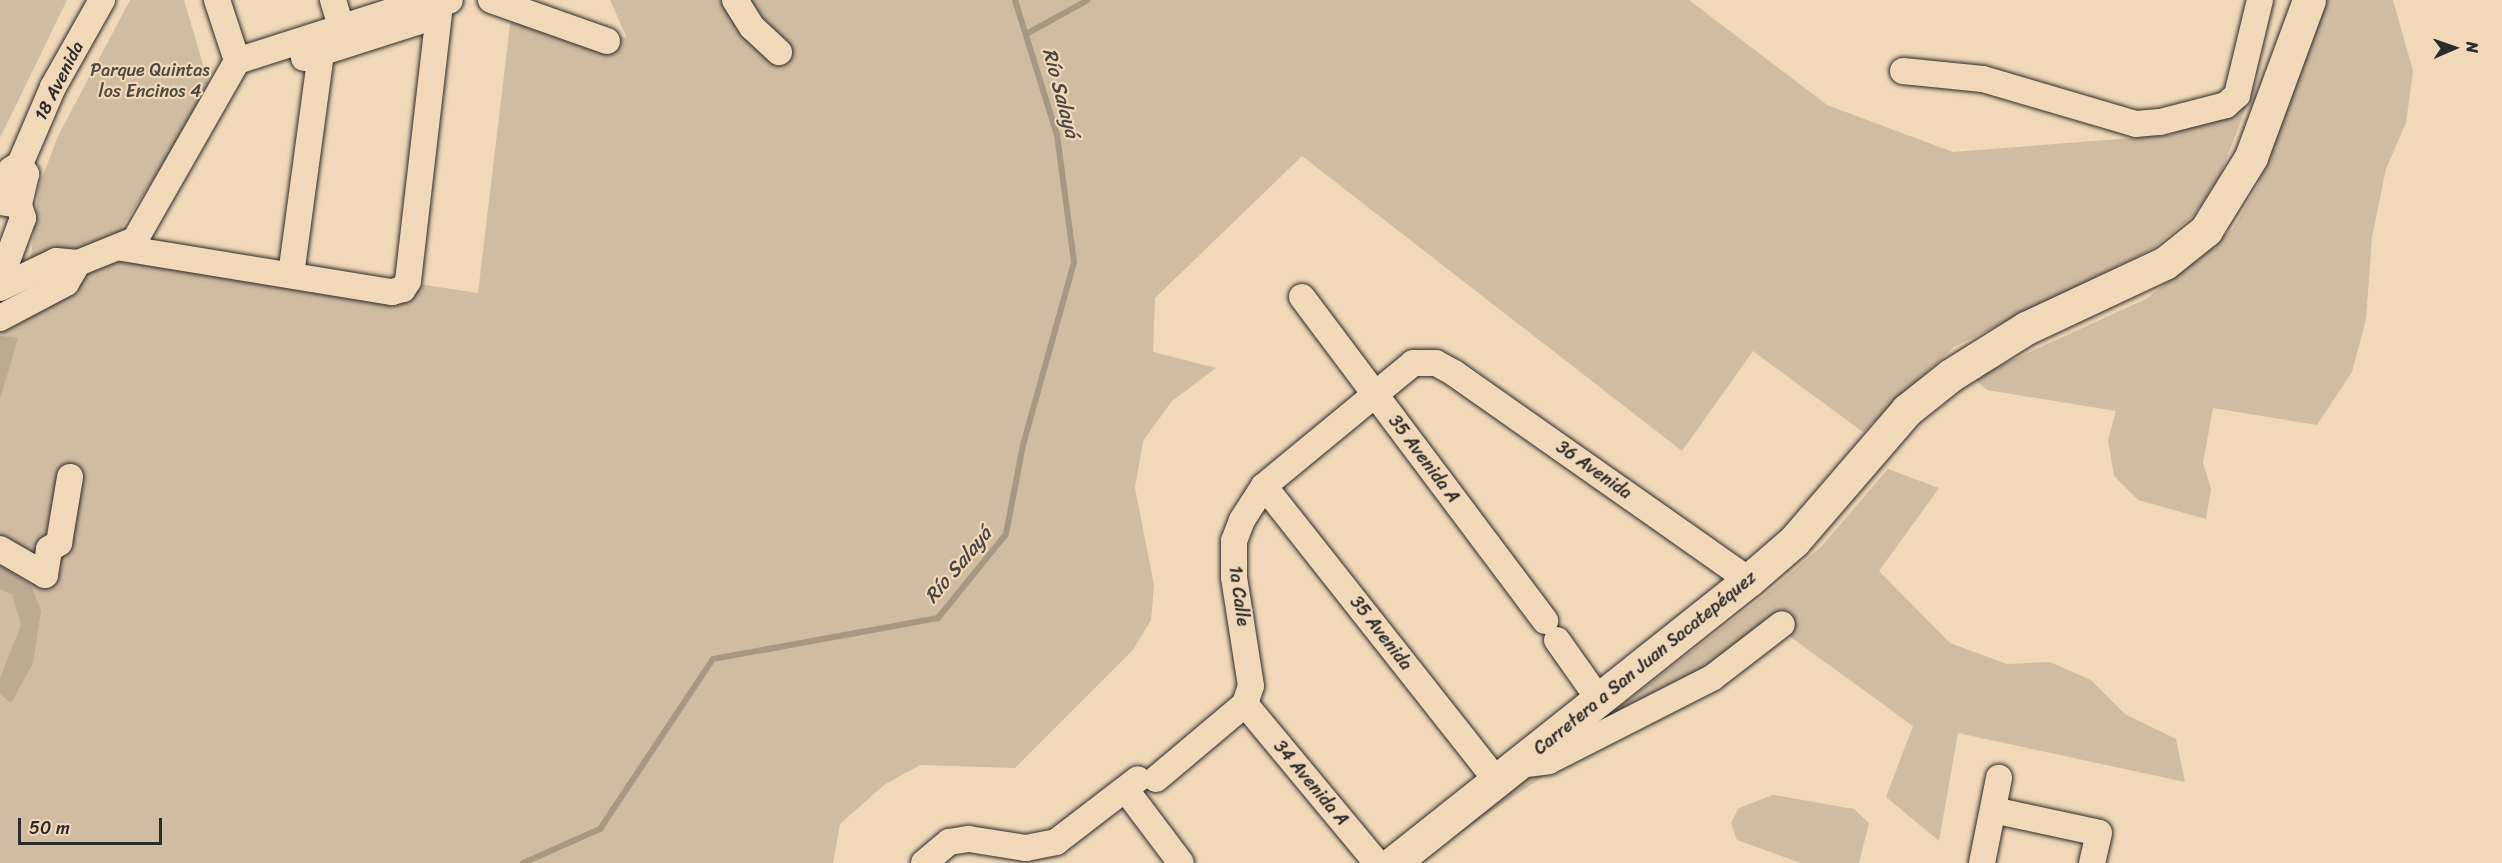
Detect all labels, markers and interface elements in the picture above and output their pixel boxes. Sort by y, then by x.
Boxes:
north arrow [2424,18,2484,78]
street label: 18 Avenida [30,38,88,124]
text: N [2458,41,2487,53]
water label: Río Salayá [1038,46,1084,140]
park label: Parque Quintas los Encinos 4 [90,60,210,103]
street label: 35 Avenida A [1384,411,1464,507]
street label: 36 Avenida [1552,436,1636,504]
water label: Río Salayá [919,522,997,608]
street label: 1a Calle [1224,564,1254,628]
street label: Carretera a San Juan Sacatepéquez [1529,566,1761,760]
street label: 35 Avenida [1345,592,1417,674]
street label: 34 Avenida A [1269,736,1353,830]
scale bar [21,806,165,844]
text: 50 m [29,812,70,844]

